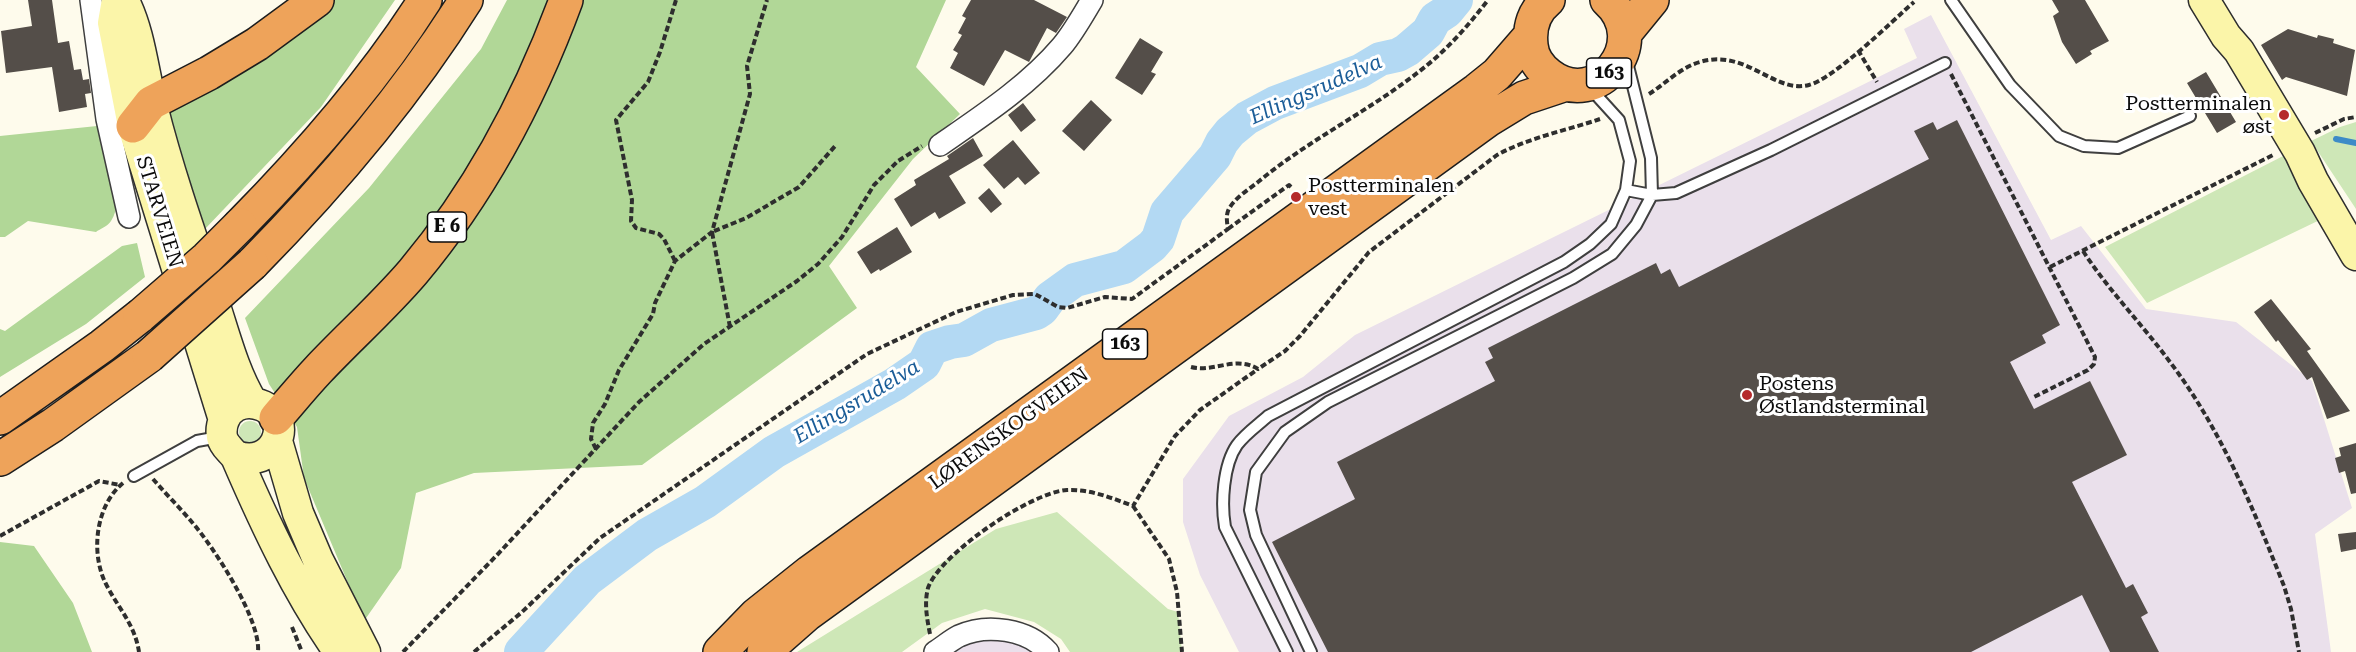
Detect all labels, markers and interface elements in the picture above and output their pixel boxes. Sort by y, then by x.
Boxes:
water label: Ellingsrudelva [1246,50,1386,130]
road number: 163 [1586,58,1632,88]
place label: Postterminalen øst [2125,92,2272,139]
marker: Postterminalen øst [2277,108,2291,122]
street label: STARVEIEN [131,153,187,271]
place label: Postterminalen vest [1308,174,1455,221]
marker: Postterminalen vest [1289,190,1303,204]
road number: E 6 [428,212,466,242]
road number: 163 [1102,329,1148,359]
water label: Ellingsrudelva [789,355,925,449]
street label: LØRENSKOGVEIEN [924,363,1094,495]
place label: Postens Østlandsterminal [1759,372,1925,419]
marker: Postens Østlandsterminal [1740,388,1754,402]

